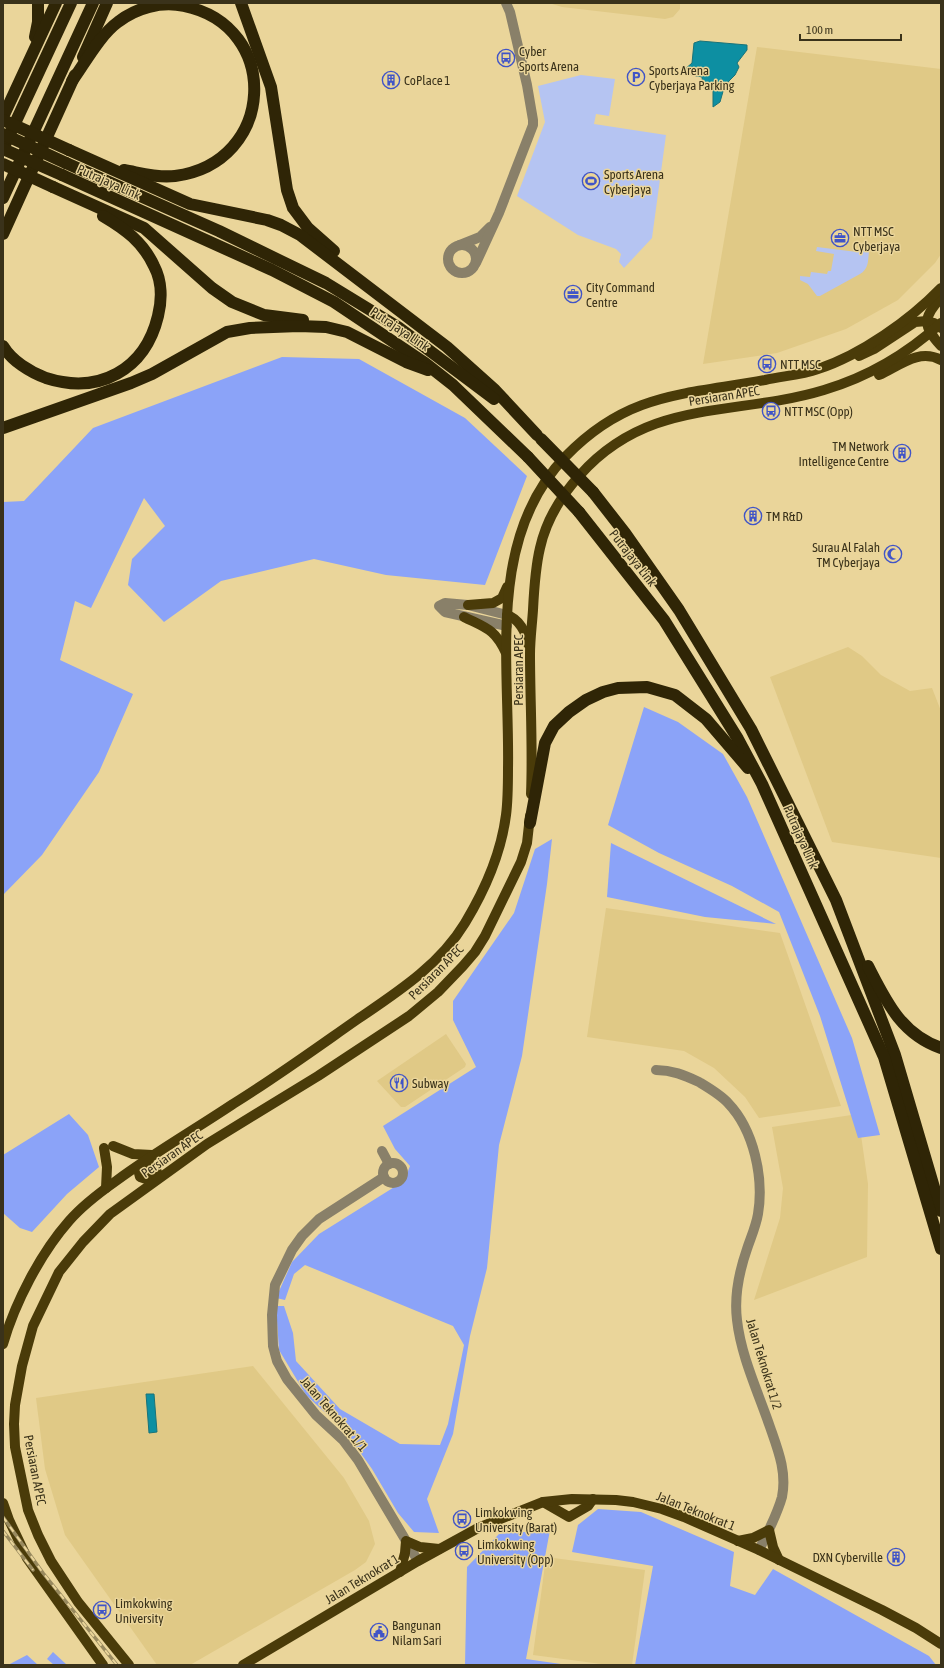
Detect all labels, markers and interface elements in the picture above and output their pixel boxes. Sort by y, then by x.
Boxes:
scale bar [800,16,901,42]
text: 100 m [806,23,833,37]
place label: Cyber Sports Arena [519,44,579,74]
bus stop icon: Cyber Sports Arena [496,48,516,68]
place label: Sports Arena Cyberjaya Parking [649,63,735,93]
parking icon: Sports Arena Cyberjaya Parking [626,67,646,87]
building icon: CoPlace 1 [381,70,401,90]
place label: CoPlace 1 [404,73,450,88]
street label: Putrajaya Link [75,161,143,203]
place label: Sports Arena Cyberjaya [604,167,664,197]
sports icon: Sports Arena Cyberjaya [581,171,601,191]
place label: NTT MSC Cyberjaya [853,224,900,254]
office icon: NTT MSC Cyberjaya [830,228,850,248]
place label: City Command Centre [586,280,655,310]
office icon: City Command Centre [563,284,583,304]
street label: Putrajaya Link [368,304,433,354]
bus stop icon: NTT MSC [757,354,777,374]
place label: NTT MSC [780,357,821,372]
street label: Persiaran APEC [688,383,761,409]
bus stop icon: NTT MSC (Opp) [761,401,781,421]
place label: NTT MSC (Opp) [784,404,853,419]
place label: TM Network Intelligence Centre [798,439,889,469]
building icon: TM Network Intelligence Centre [892,443,912,463]
building icon: TM R&D [743,506,763,526]
place label: TM R&D [766,509,803,524]
street label: Putrajaya Link [606,527,660,590]
place label: Surau Al Falah TM Cyberjaya [812,540,880,570]
mosque icon: Surau Al Falah TM Cyberjaya [883,544,903,564]
street label: Persiaran APEC [511,634,526,706]
street label: Putrajaya Link [780,803,822,871]
street label: Persiaran APEC [405,941,467,1003]
restaurant icon: Subway [389,1073,409,1093]
place label: Subway [412,1076,449,1091]
street label: Persiaran APEC [138,1127,206,1181]
street label: Jalan Teknokrat 1/2 [743,1317,785,1411]
street label: Jalan Teknokrat 1/1 [297,1374,371,1454]
street label: Persiaran APEC [21,1434,49,1507]
street label: Jalan Teknokrat 1 [654,1488,738,1534]
place label: Limkokwing University (Barat) [475,1505,557,1535]
bus stop icon: Limkokwing University (Barat) [452,1509,472,1529]
place label: Limkokwing University (Opp) [477,1537,554,1567]
bus stop icon: Limkokwing University (Opp) [454,1541,474,1561]
building icon: DXN Cyberville [886,1547,906,1567]
place label: DXN Cyberville [813,1550,883,1565]
street label: Jalan Teknokrat 1 [322,1551,402,1607]
place label: Limkokwing University [115,1596,173,1626]
bus stop icon: Limkokwing University [92,1600,112,1620]
place label: Bangunan Nilam Sari [392,1618,442,1648]
public building icon: Bangunan Nilam Sari [369,1622,389,1642]

